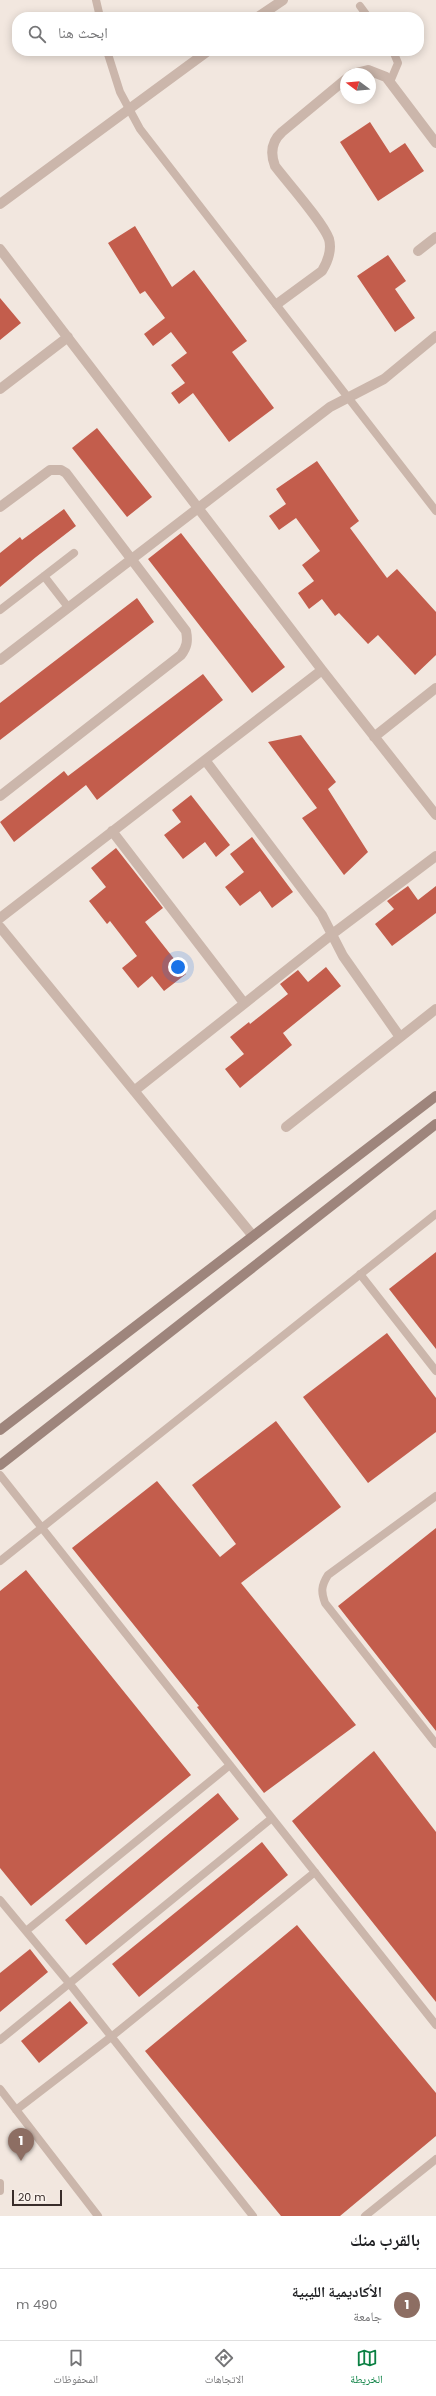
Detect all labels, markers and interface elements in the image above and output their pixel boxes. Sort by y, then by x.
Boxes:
search box [12,12,424,56]
text: ابحث هنا [58,22,108,43]
icon: search [26,23,48,45]
north arrow [340,68,376,104]
your location [168,957,188,977]
pin: 1 [8,2128,34,2161]
scale bar [12,2188,62,2207]
text: 20 m [18,2189,46,2205]
text: بالقرب منك [350,2228,420,2252]
text: الأكاديمية الليبية [292,2281,382,2302]
text: 490 m [16,2295,57,2314]
text: 1 [405,2295,409,2314]
text: جامعة [353,2307,382,2326]
tab: المحفوظات [53,2347,98,2390]
tab: الاتجاهات [205,2347,244,2390]
tab: الخريطة [350,2347,383,2390]

